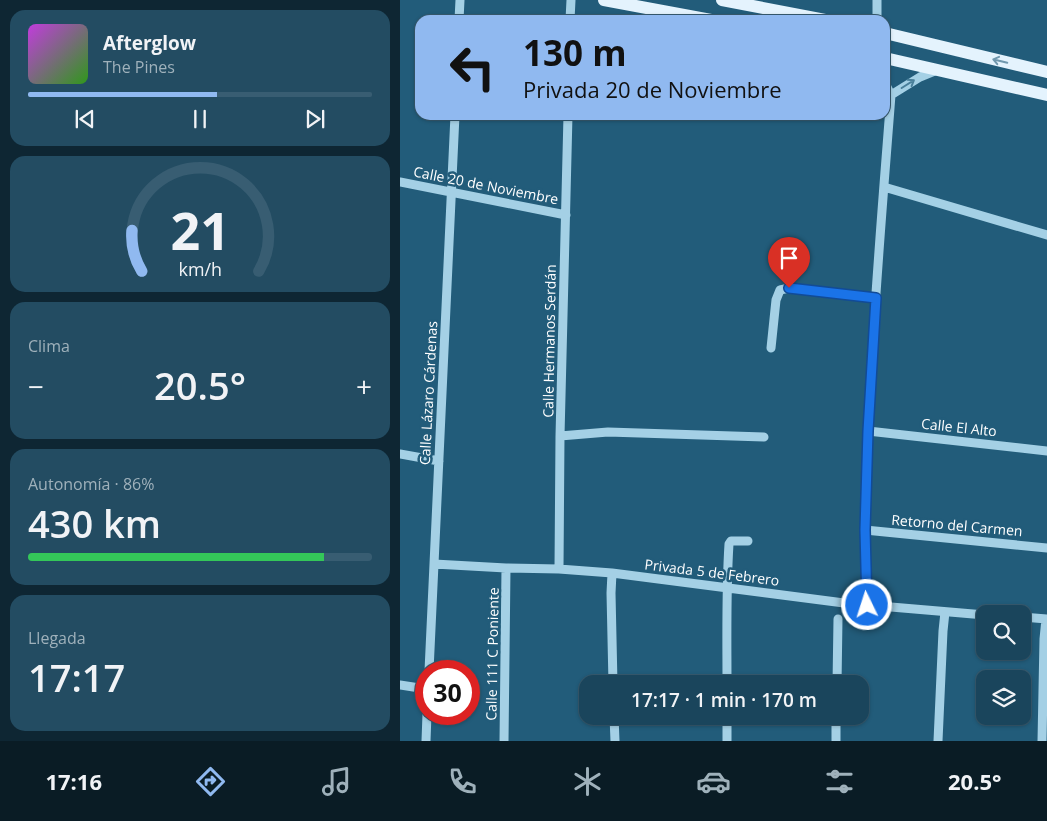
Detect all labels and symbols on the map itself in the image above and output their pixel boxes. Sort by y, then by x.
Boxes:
one-way arrow [992,56,1008,65]
one-way arrow [900,79,914,89]
street label: Calle 20 de Noviembre [412,162,560,208]
pin [768,237,810,288]
street label: Calle Hermanos Serdán [538,264,560,418]
street label: Calle Lázaro Cárdenas [415,320,441,465]
street label: Calle El Alto [920,414,998,440]
street label: Retorno del Carmen [891,510,1023,540]
street label: Privada 5 de Febrero [644,554,780,590]
position arrow [840,578,892,630]
street label: Calle 111 C Poniente [481,587,503,721]
speed limit sign: 30 [415,660,480,725]

